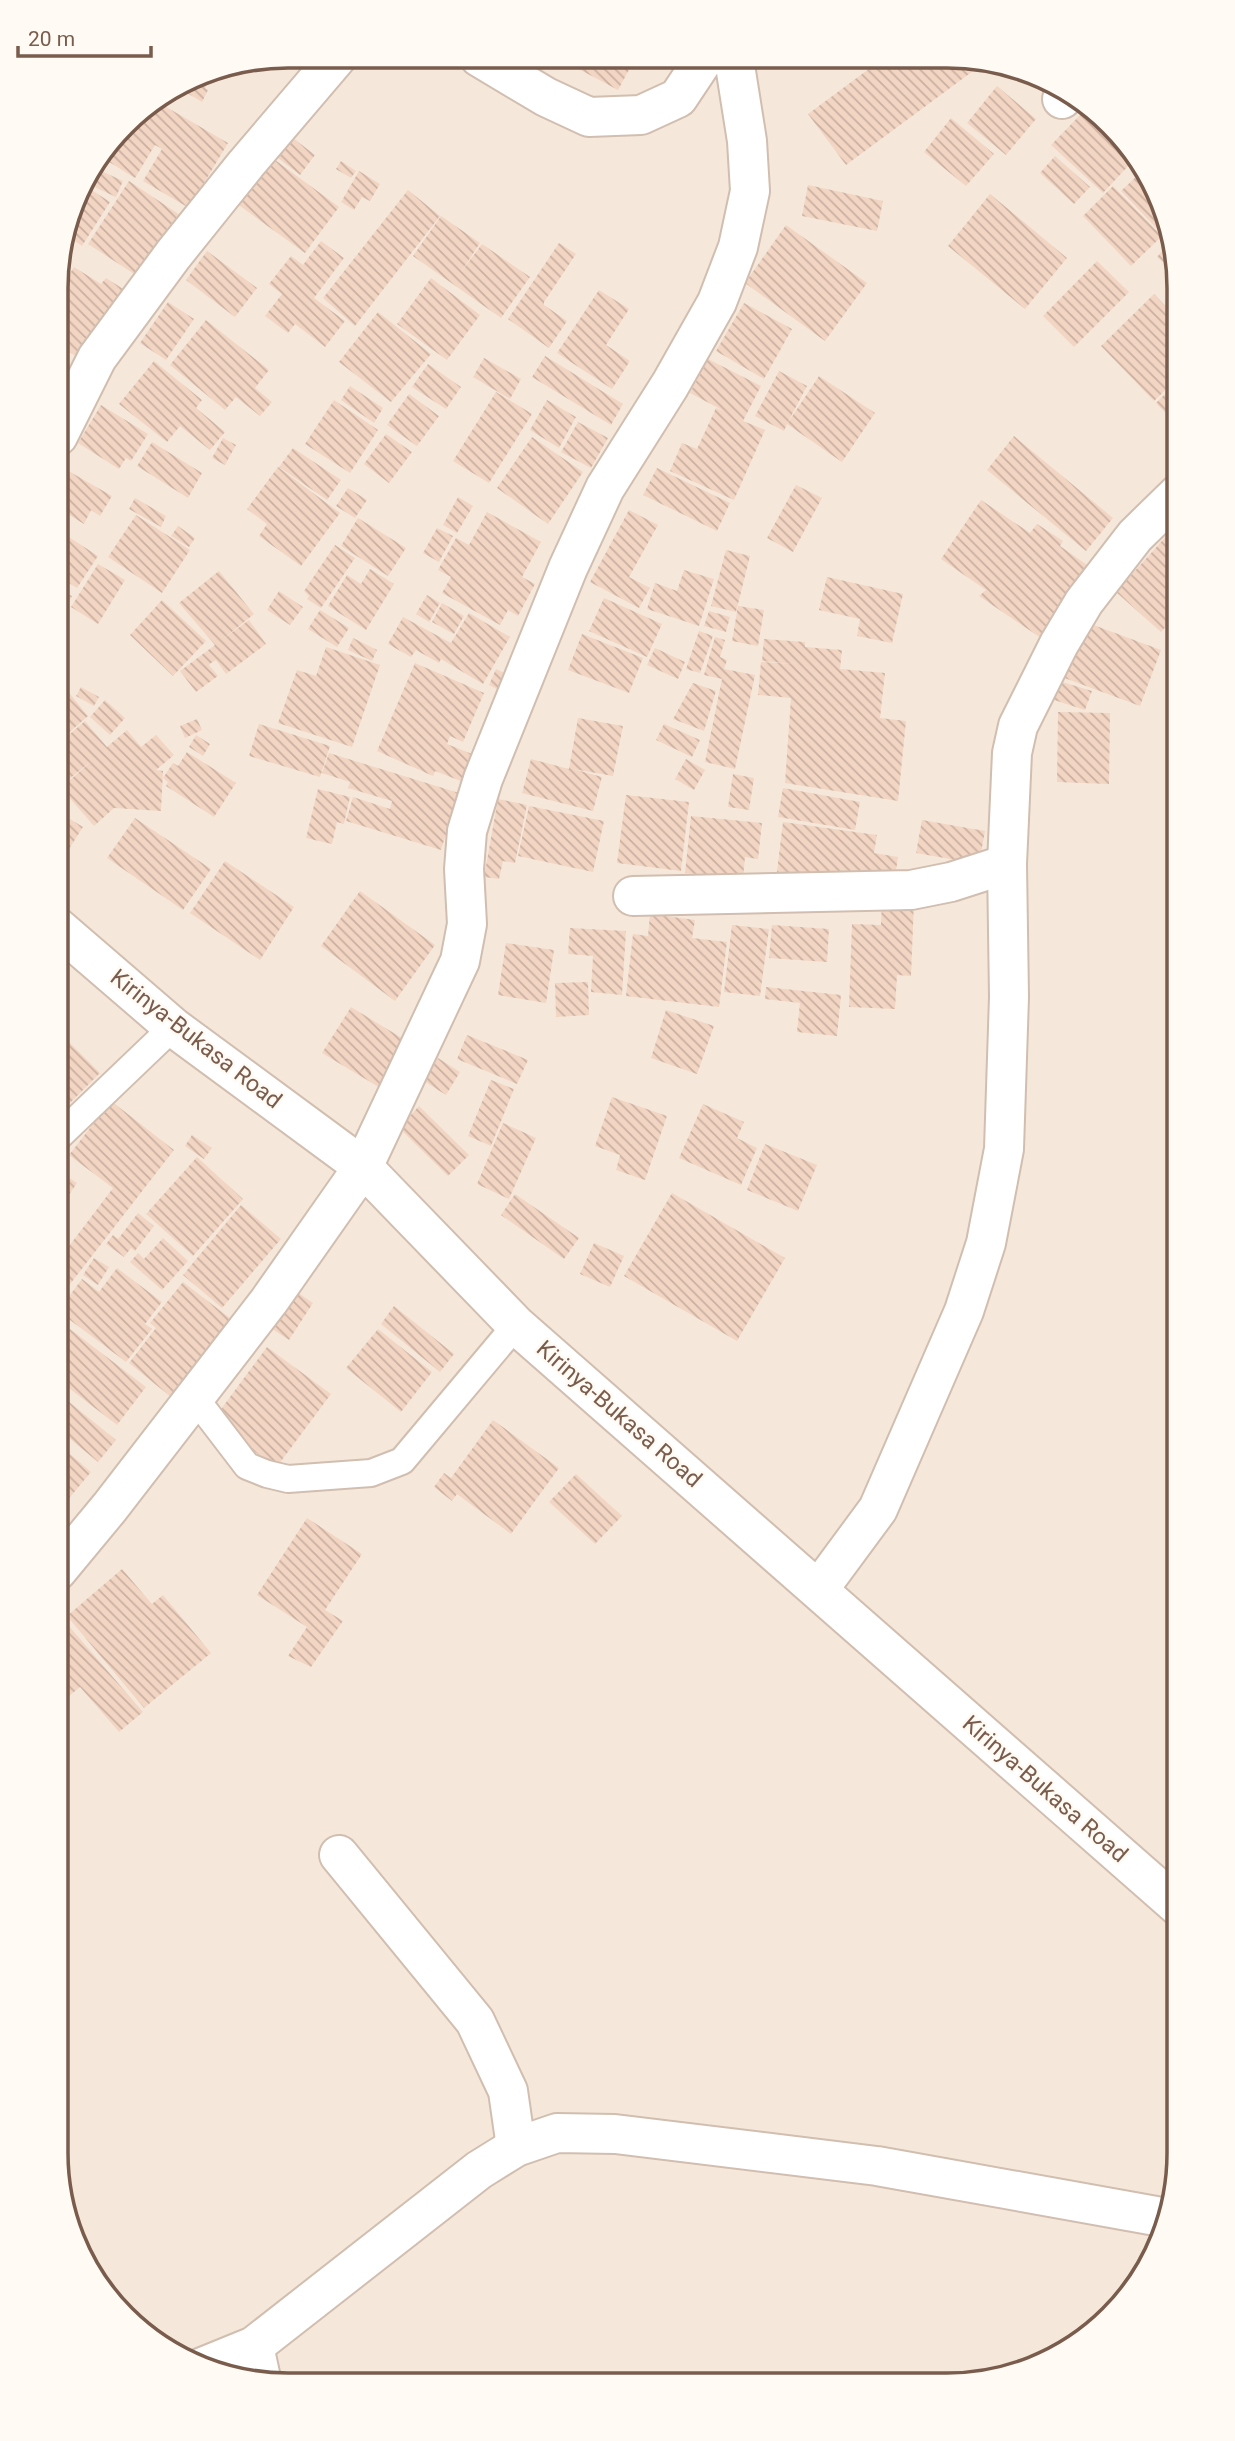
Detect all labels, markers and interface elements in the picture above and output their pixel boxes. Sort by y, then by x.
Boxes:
scale bar [18,14,150,58]
text: 20 m [28,27,75,51]
street label: Kirinya-Bukasa Road [105,964,287,1114]
street label: Kirinya-Bukasa Road [531,1335,707,1493]
street label: Kirinya-Bukasa Road [957,1710,1133,1868]

